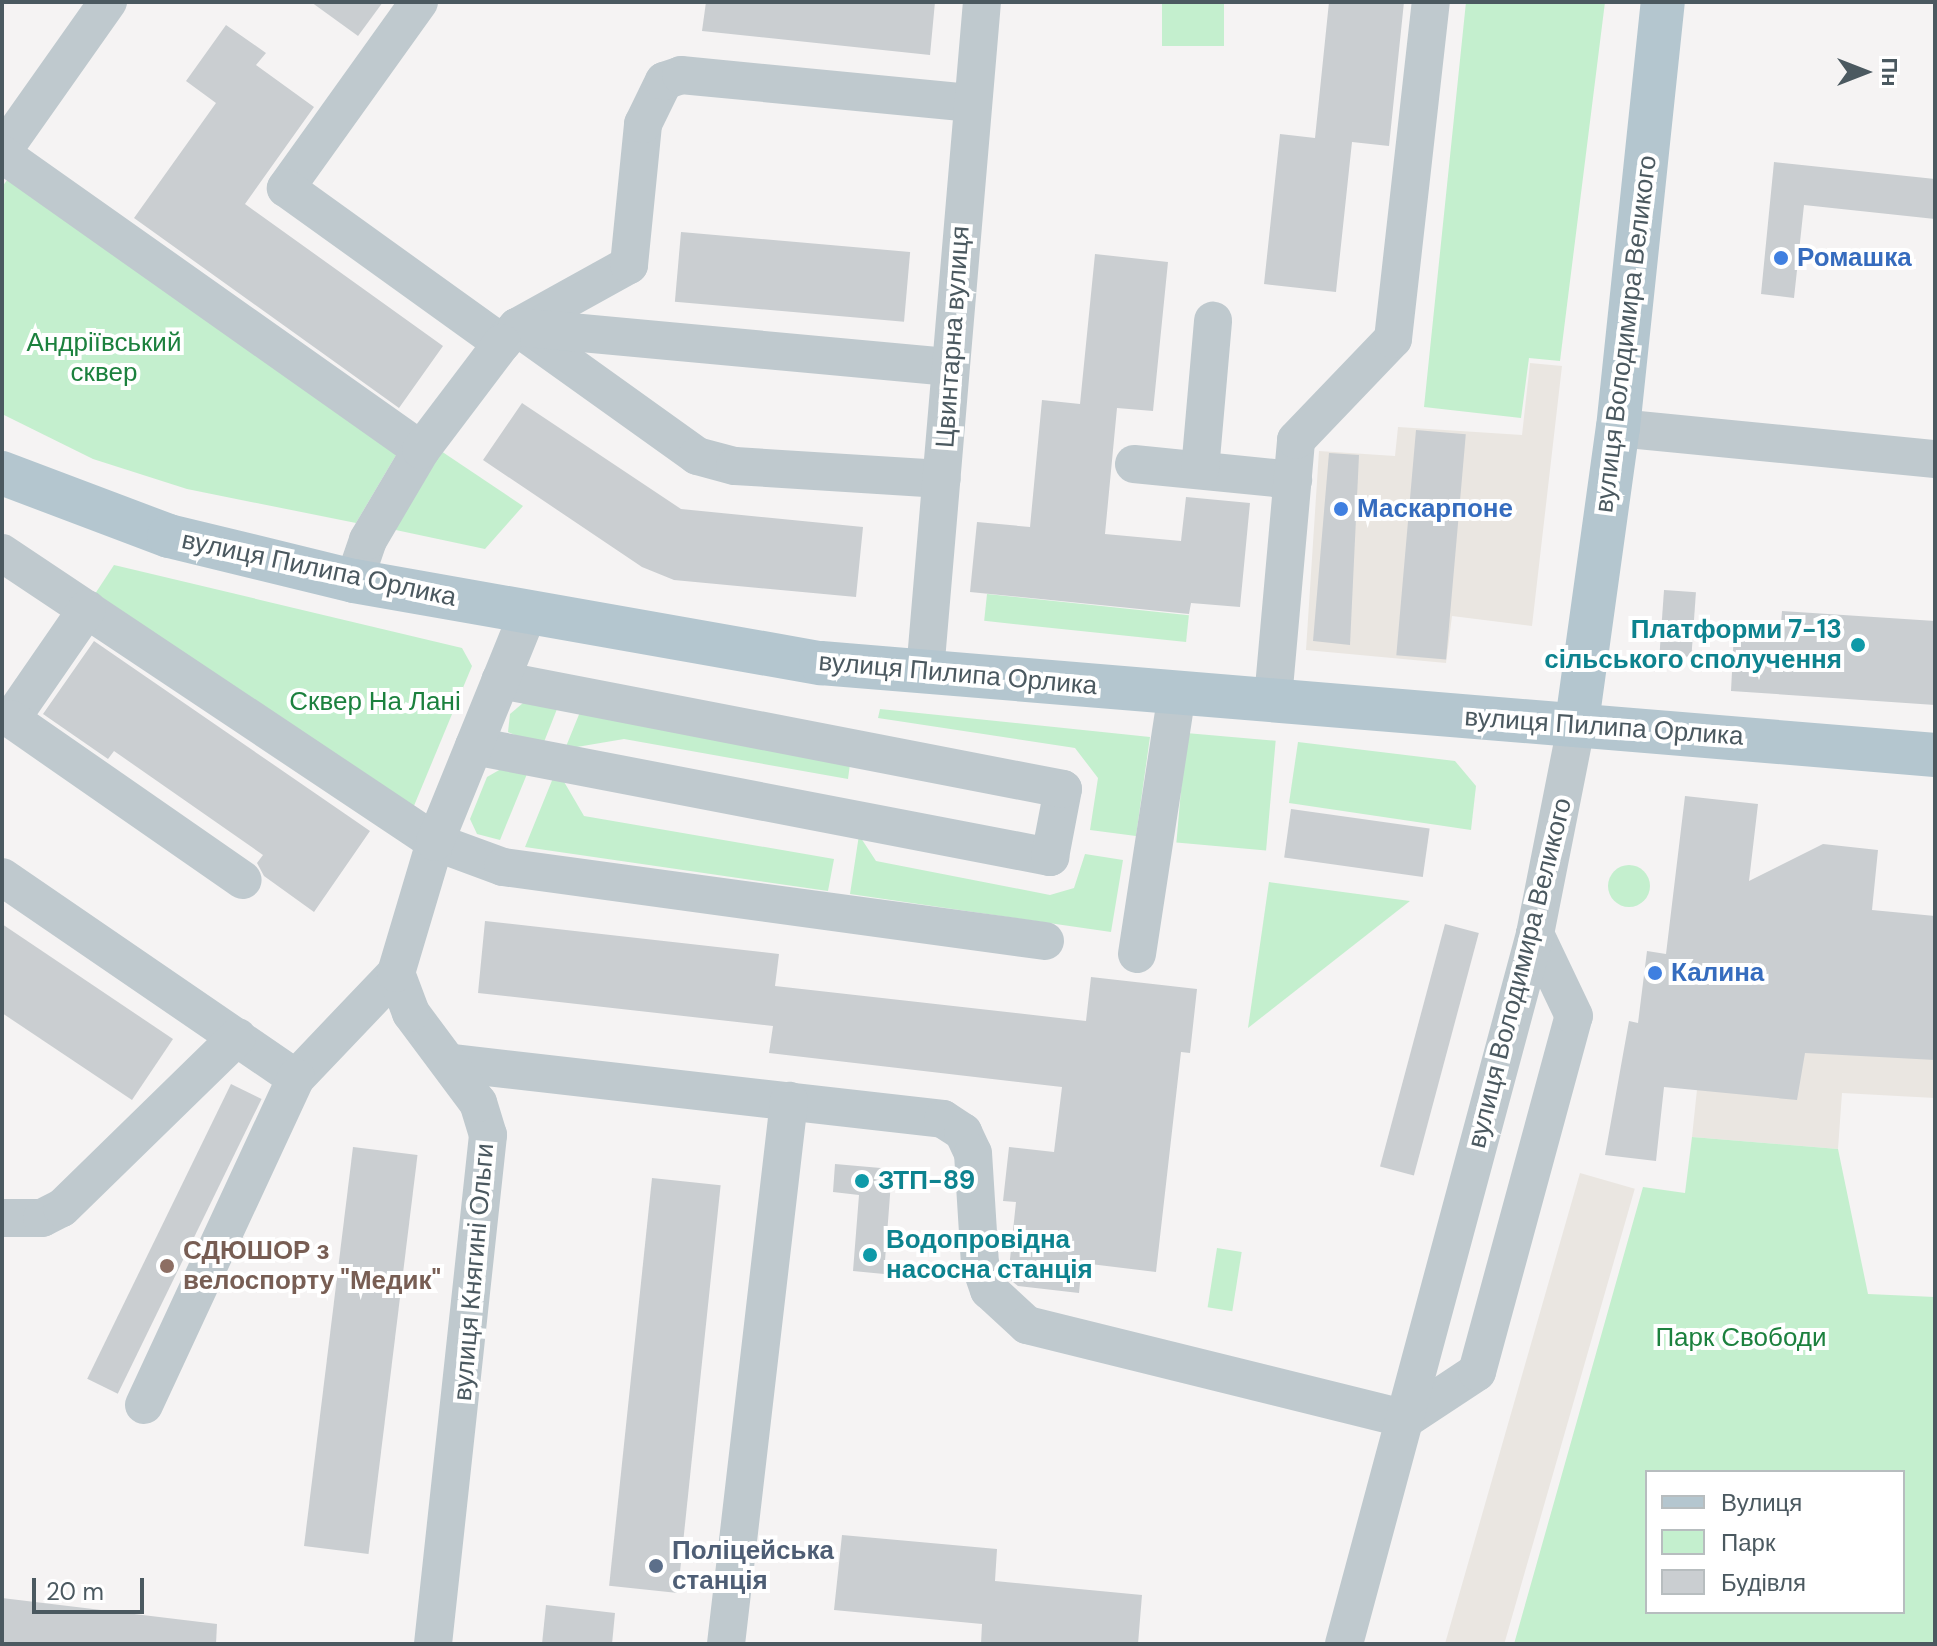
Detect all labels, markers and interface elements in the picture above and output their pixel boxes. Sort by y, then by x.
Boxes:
north arrow [1825,32,1905,112]
text: Пн [1875,57,1904,87]
street label: вулиця Володимира Великого [1589,153,1663,515]
street label: Цвинтарна вулиця [930,225,976,449]
place label: Ромашка [1797,242,1912,274]
marker: Ромашка [1772,249,1790,267]
park label: Андріївський сквер [27,327,181,388]
place label: Маскарпоне [1357,493,1513,525]
marker: Маскарпоне [1332,500,1350,518]
street label: вулиця Пилипа Орлика [179,525,459,613]
place label: Платформи 7-13 сільського сполучення [1544,614,1842,676]
marker: Платформи 7-13 сільського сполучення [1849,636,1867,654]
street label: вулиця Пилипа Орлика [817,646,1099,702]
park label: Сквер На Лані [289,686,461,718]
street label: вулиця Пилипа Орлика [1463,702,1745,752]
street label: вулиця Володимира Великого [1461,795,1579,1151]
place label: Калина [1671,957,1764,989]
marker: Калина [1646,964,1664,982]
street label: вулиця Княгині Ольги [447,1142,501,1402]
place label: ЗТП-89 [878,1165,975,1197]
marker: ЗТП-89 [853,1172,871,1190]
place label: Водопровідна насосна станція [886,1224,1093,1286]
place label: СДЮШОР з велоспорту "Медик" [183,1235,441,1296]
marker: Водопровідна насосна станція [861,1246,879,1264]
marker: СДЮШОР з велоспорту "Медик" [158,1257,176,1275]
park label: Парк Свободи [1655,1322,1827,1354]
legend [1645,1470,1905,1614]
text: Вулиця [1721,1487,1802,1518]
text: Парк [1721,1527,1775,1558]
place label: Поліцейська станція [672,1535,834,1596]
marker: Поліцейська станція [647,1557,665,1575]
scale bar [36,1562,148,1612]
text: Будівля [1721,1567,1806,1598]
text: 20 m [46,1576,104,1607]

